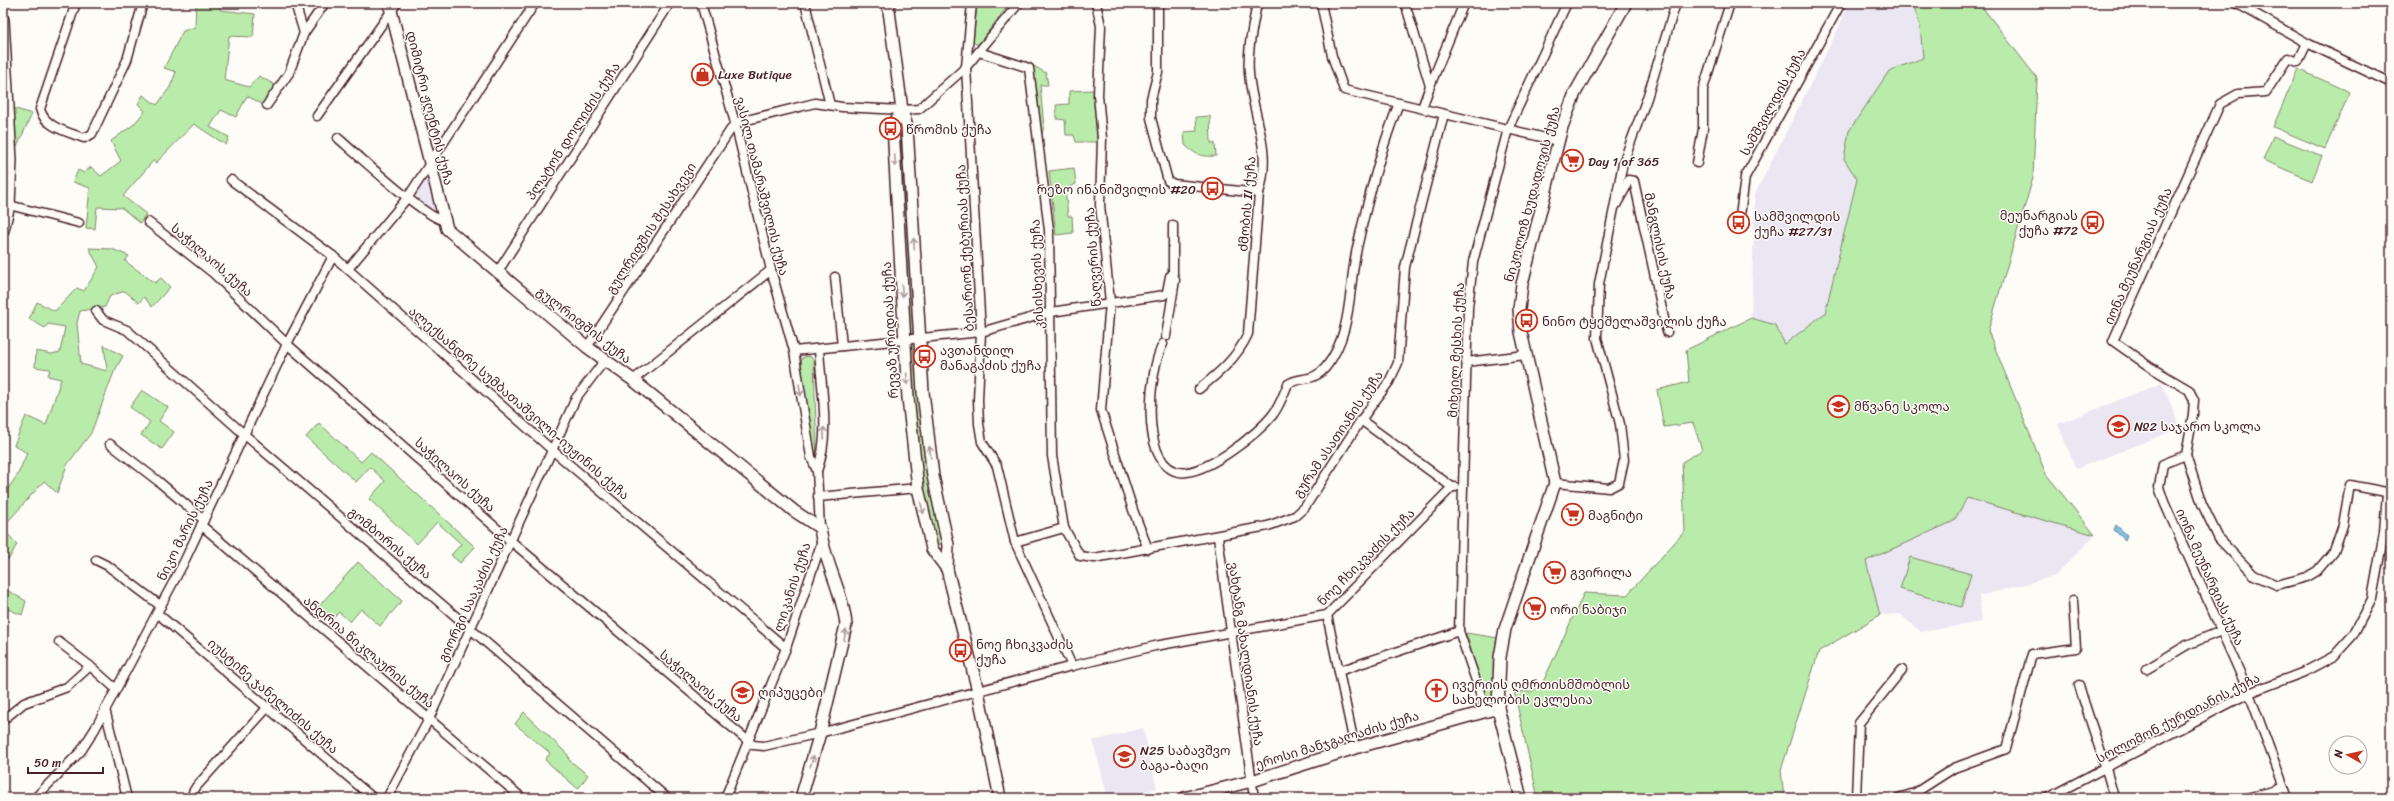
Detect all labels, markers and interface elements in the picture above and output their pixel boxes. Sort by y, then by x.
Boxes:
street label: დიმიტრი ჟღენტის ქუჩა [400,28,460,188]
street label: სამშვილდის ქუჩა [1734,44,1812,160]
street label: პლატონ დოლიძის ქუჩა [520,57,626,205]
shop icon: Luxe Butique [690,61,716,87]
place label: Luxe Butique [718,63,792,86]
street label: ვასილ თამარაშვილის ქუჩა [729,94,795,278]
street label: ნიკოლოზ ხუდადოვის ქუჩა [1497,103,1567,285]
bus stop icon: წრომის ქუჩა [877,116,903,142]
place label: წრომის ქუჩა [906,118,992,141]
supermarket icon: Day 1 of 365 [1560,148,1586,174]
place label: Day 1 of 365 [1588,150,1660,173]
one-way arrow [891,154,898,167]
street label: ძმობის II ქუჩა [1231,155,1263,253]
street label: გულრიფშის შესახვევი [600,157,702,299]
street label: ბესარიონ ქებურიას ქუჩა [949,164,981,332]
bus stop icon: რეზო ინანიშვილის #20 [1199,176,1225,202]
place label: რეზო ინანიშვილის #20 [1037,178,1196,201]
street label: იონა მეუნარგიას ქუჩა [2097,184,2179,328]
street label: მანგლისის ქუჩა [1637,191,1683,301]
place label: მეუნარგიას ქუჩა #72 [2000,204,2078,242]
place label: სამშვილდის ქუჩა #27/31 [1754,205,1840,243]
street label: წაღვერის ქუჩა [1078,206,1108,308]
bus stop icon: მეუნარგიას ქუჩა #72 [2080,209,2106,235]
bus stop icon: სამშვილდის ქუჩა #27/31 [1726,210,1752,236]
street label: საჭილაოს ქუჩა [166,217,258,303]
street label: კისისხევის ქუჩა [1024,219,1050,329]
one-way arrow [911,238,918,251]
street label: რევაზ ურიდიას ქუჩა [875,261,905,399]
street label: გულრიფშის ქუჩა [531,280,637,370]
street label: მიხეილ მესხის ქუჩა [1441,282,1471,418]
one-way arrow [899,284,906,297]
street label: ალექსანდრე სუმბათაშვილი-იუჟინის ქუჩა [403,300,635,506]
bus stop icon: ნინო ტყეშელაშვილის ქუჩა [1513,308,1539,334]
place label: ნინო ტყეშელაშვილის ქუჩა [1542,310,1727,333]
place label: ავთანდილ მანაგაძის ქუჩა [940,339,1041,377]
bus stop icon: ავთანდილ მანაგაძის ქუჩა [911,344,937,370]
street label: გურამ ასათიანის ქუჩა [1287,366,1389,502]
one-way arrow [903,372,910,385]
one-way arrow [796,383,804,396]
school or university icon: მწვანე სკოლა [1826,393,1852,419]
place label: მწვანე სკოლა [1854,395,1950,418]
school or university icon: №2 საჯარო სკოლა [2106,413,2132,439]
place label: №2 საჯარო სკოლა [2134,415,2261,438]
one-way arrow [820,427,828,440]
street label: საჭილაოს ქუჩა [409,432,501,518]
one-way arrow [926,445,934,458]
street label: ნიკო მარის ქუჩა [150,475,220,585]
street label: გომბორის ქუჩა [343,501,437,585]
one-way arrow [918,501,926,514]
supermarket icon: მაგნიტი [1559,502,1585,528]
street label: ნოე ჩხიკვაძის ქუჩა [1312,503,1420,611]
place label: მაგნიტი [1588,504,1643,527]
street label: იონა მეუნარგიას ქუჩა [2169,505,2251,649]
street label: გიორგი სააკაძის ქუჩა [431,522,515,666]
street label: ლიკანის ქუჩა [767,539,817,635]
supermarket icon: გვირილა [1541,559,1567,585]
street label: ვახტანგ მახალდიანის ქუჩა [1222,561,1270,747]
place label: გვირილა [1570,561,1632,584]
street label: ანდრია წიკლაურის ქუჩა [298,590,440,714]
supermarket icon: ორი ნაბიჯი [1522,596,1548,622]
place label: ორი ნაბიჯი [1550,598,1627,621]
one-way arrow [841,629,849,642]
street label: იუსტინე ჯანელიძის ქუჩა [202,632,344,760]
place label: ნოე ჩხიკვაძის ქუჩა [976,633,1073,671]
bus stop icon: ნოე ჩხიკვაძის ქუჩა [948,638,974,664]
street label: საჭილაოს ქუჩა [654,644,748,728]
street label: სოლომონ ქურდიანის ქუჩა [2092,667,2264,769]
place label: ივერიის ღმრთისმშობლის სახელობის ეკლესია [1452,673,1630,711]
church icon: ივერიის ღმრთისმშობლის სახელობის ეკლესია [1424,678,1450,704]
school or university icon: ღიპუცები [729,679,755,705]
place label: ღიპუცები [758,681,823,704]
street label: ეროსი მანჯგალაძის ქუჩა [1252,704,1422,776]
north arrow [2328,735,2368,775]
place label: N25 საბავშვო ბაგა-ბაღი [1140,739,1231,777]
school or university icon: N25 საბავშვო ბაგა-ბაღი [1111,744,1137,770]
text: N [2329,748,2349,760]
scale bar [28,749,103,775]
text: 50 m [34,752,61,774]
one-way arrow [809,754,816,767]

